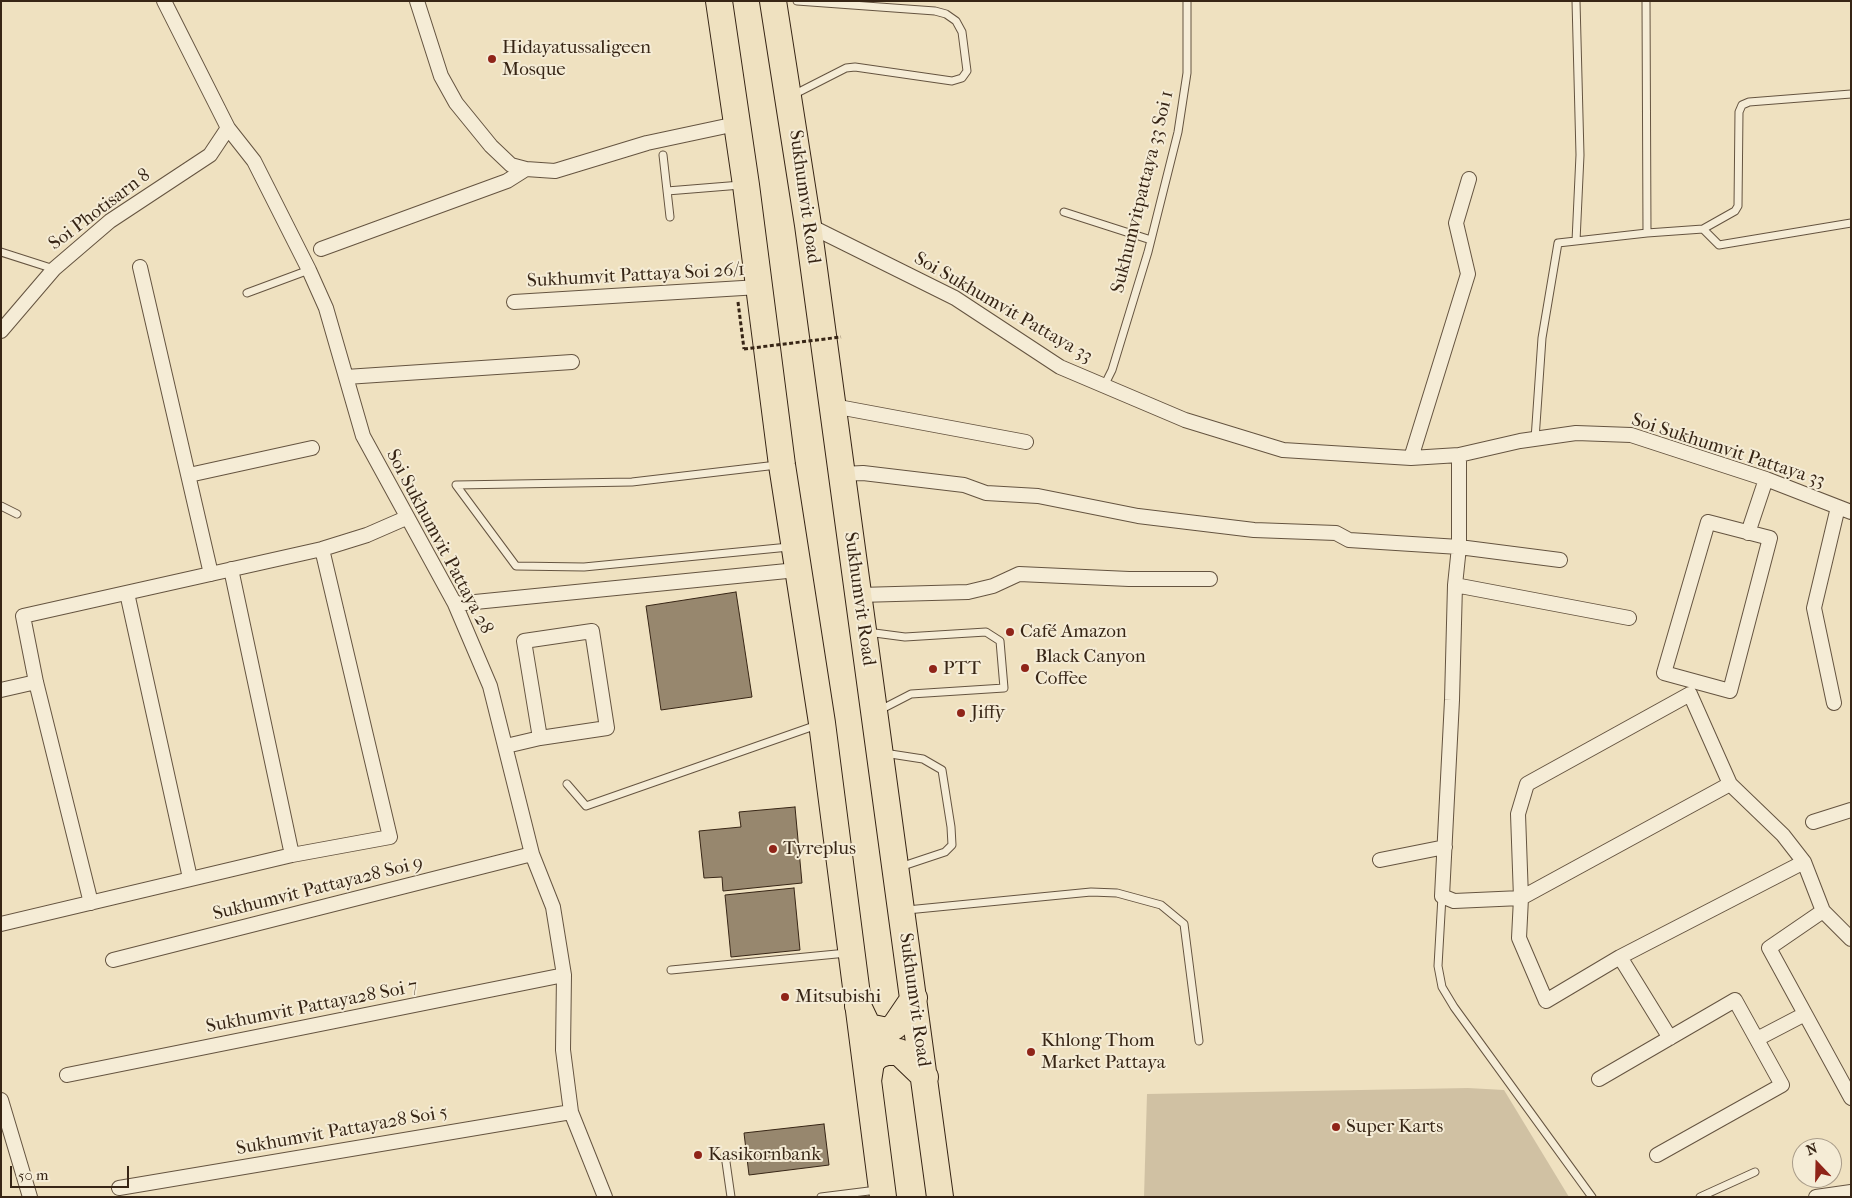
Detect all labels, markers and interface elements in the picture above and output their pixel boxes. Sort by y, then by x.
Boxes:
place label: Hidayatussaligeen Mosque [502,37,651,81]
marker: Hidayatussaligeen Mosque [486,53,498,65]
street label: Sukhumvitpattaya 33 Soi 1 [1107,88,1179,296]
street label: Sukhumvit Road [783,129,825,265]
street label: Soi Photisarn 8 [45,164,155,256]
street label: Soi Sukhumvit Pattaya 33 [910,248,1096,368]
street label: Sukhumvit Pattaya Soi 26/1 [527,259,745,293]
street label: Soi Sukhumvit Pattaya 33 [1628,409,1828,493]
street label: Soi Sukhumvit Pattaya 28 [381,446,497,638]
street label: Sukhumvit Road [838,531,880,667]
place label: Café Amazon [1020,621,1127,643]
marker: Café Amazon [1004,626,1016,638]
place label: Black Canyon Coffee [1035,646,1146,690]
place label: PTT [943,658,981,680]
marker: Black Canyon Coffee [1019,662,1031,674]
marker: PTT [927,663,939,675]
place label: Jiffy [971,702,1005,724]
marker: Jiffy [955,707,967,719]
place label: Tyreplus [783,838,856,860]
marker: Tyreplus [767,843,779,855]
street label: Sukhumvit Pattaya28 Soi 9 [210,852,426,926]
street label: Sukhumvit Road [893,932,935,1068]
street label: Sukhumvit Pattaya28 Soi 7 [204,975,420,1039]
place label: Mitsubishi [795,986,881,1008]
marker: Mitsubishi [779,991,791,1003]
place label: Khlong Thom Market Pattaya [1041,1030,1166,1074]
marker: Khlong Thom Market Pattaya [1025,1046,1037,1058]
street label: Sukhumvit Pattaya28 Soi 5 [235,1101,449,1161]
place label: Super Karts [1346,1116,1443,1138]
marker: Super Karts [1330,1121,1342,1133]
north arrow [1792,1138,1842,1188]
text: N [1804,1140,1820,1159]
place label: Kasikornbank [708,1144,821,1166]
marker: Kasikornbank [692,1149,704,1161]
scale bar [12,1156,131,1188]
text: 50 m [18,1166,48,1184]

